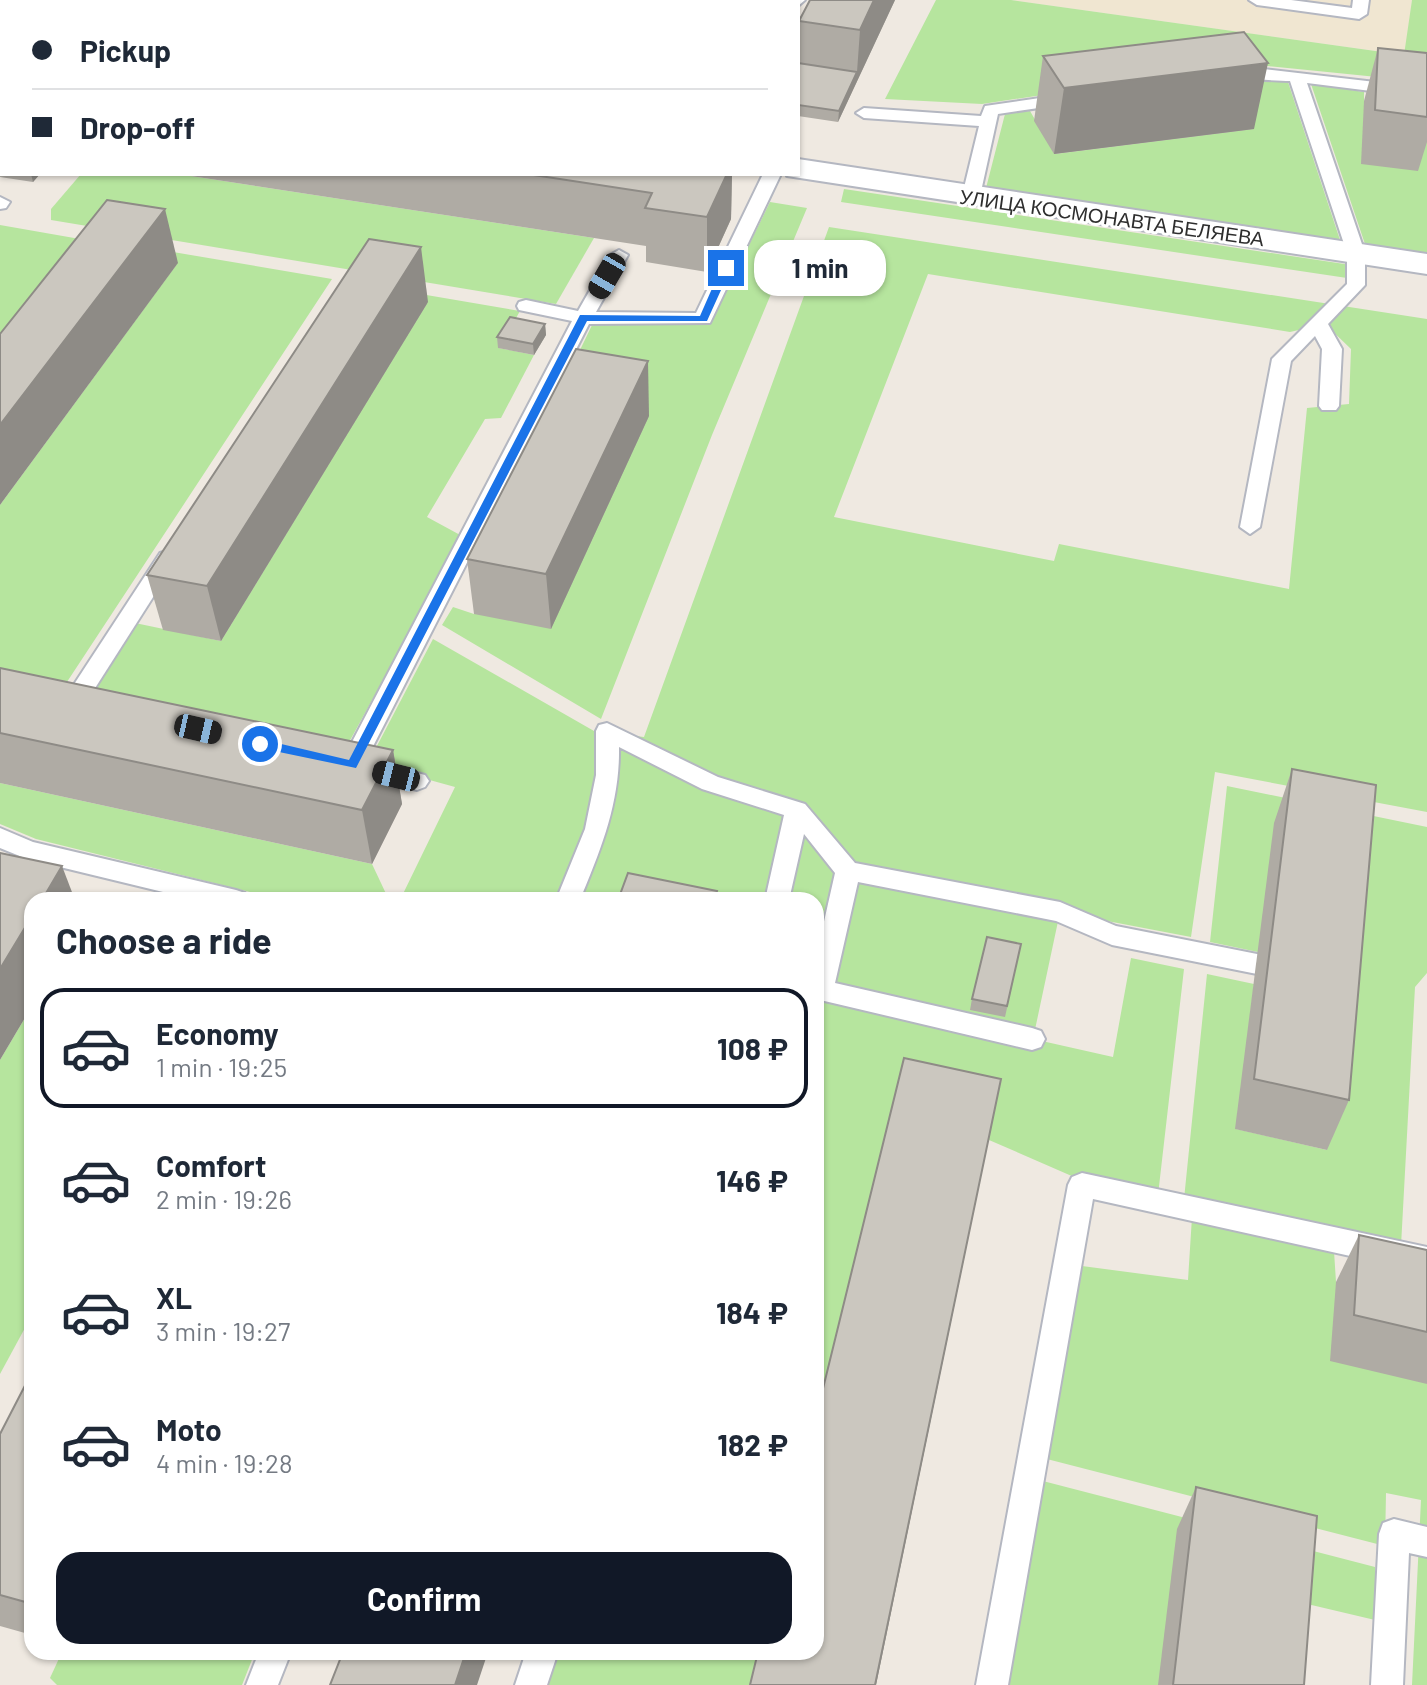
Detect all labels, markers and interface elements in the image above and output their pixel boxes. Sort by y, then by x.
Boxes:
text: Pickup [80,32,171,68]
text: Drop-off [80,109,195,145]
street label: УЛИЦА КОСМОНАВТА БЕЛЯЕВА [958,184,1266,250]
callout: 1 min [754,240,886,296]
car [585,249,629,303]
route end [708,250,744,286]
text: 1 min [792,252,848,283]
car [172,712,224,746]
route start [242,726,278,762]
car [370,759,422,793]
text: Choose a ride [56,918,272,961]
icon: car [60,1012,132,1084]
text: Economy [156,1015,279,1051]
text: 108 ₽ [717,1030,788,1066]
text: 1 min · 19:25 [156,1051,287,1082]
icon: car [60,1144,132,1216]
text: Comfort [156,1147,266,1183]
text: 146 ₽ [716,1162,788,1198]
text: 2 min · 19:26 [156,1183,292,1214]
icon: car [60,1276,132,1348]
text: XL [156,1279,192,1315]
text: 184 ₽ [716,1294,788,1330]
text: 3 min · 19:27 [156,1315,290,1346]
icon: car [60,1408,132,1480]
text: Moto [156,1411,222,1447]
text: 182 ₽ [717,1426,788,1462]
text: 4 min · 19:28 [156,1447,292,1478]
button: Confirm [56,1552,792,1644]

